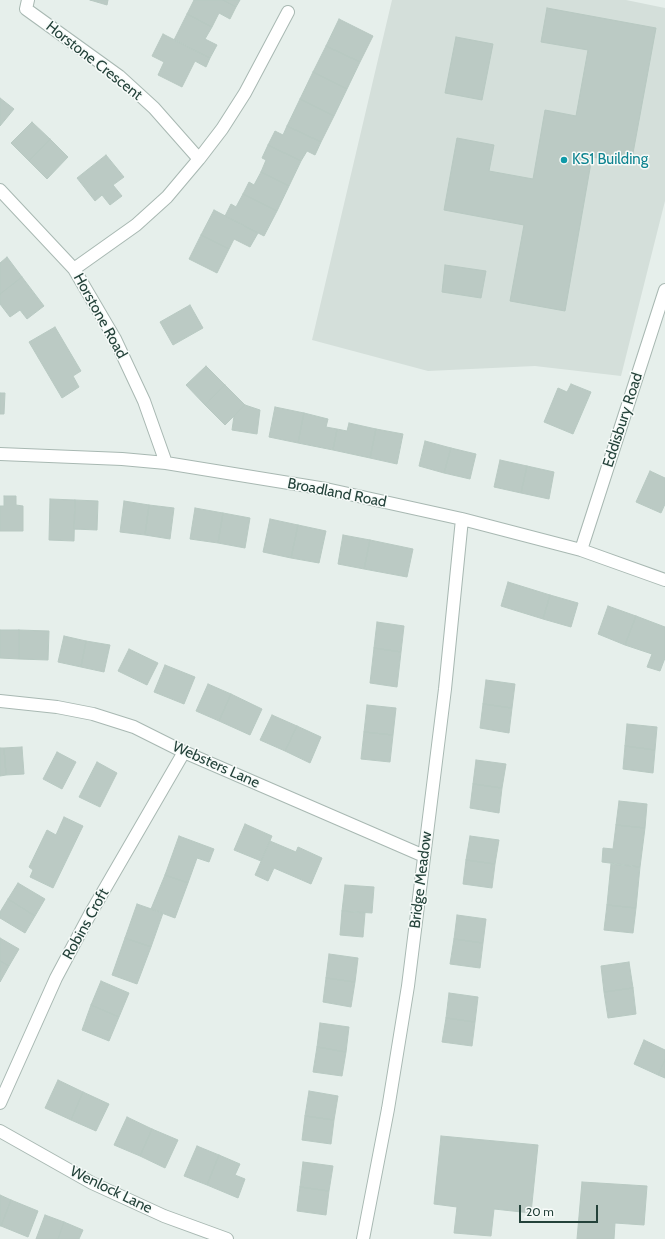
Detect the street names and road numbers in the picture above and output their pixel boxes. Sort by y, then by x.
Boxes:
street label: Horstone Crescent [42,18,146,104]
street label: Horstone Road [69,270,131,362]
street label: Eddisbury Road [599,370,647,470]
street label: Broadland Road [286,475,388,511]
street label: Websters Lane [170,738,262,792]
street label: Bridge Meadow [406,830,436,930]
street label: Robins Croft [59,885,113,963]
street label: Wenlock Lane [67,1162,155,1218]

